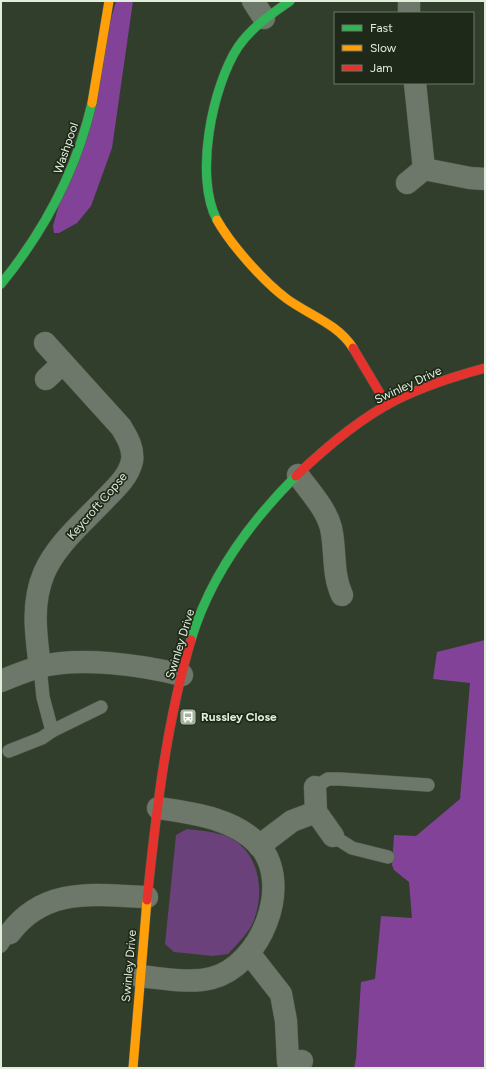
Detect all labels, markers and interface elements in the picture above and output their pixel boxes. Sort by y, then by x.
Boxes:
legend [334,12,474,84]
text: Fast [370,21,393,35]
text: Slow [370,41,397,55]
text: Jam [370,61,393,75]
street label: Washpool [51,121,81,175]
street label: Swinley Drive [372,363,444,407]
street label: Keycroft Copse [64,469,130,542]
street label: Swinley Drive [163,607,197,681]
bus stop icon: Russley Close [178,707,198,727]
place label: Russley Close [201,710,277,724]
street label: Swinley Drive [119,929,139,1003]

